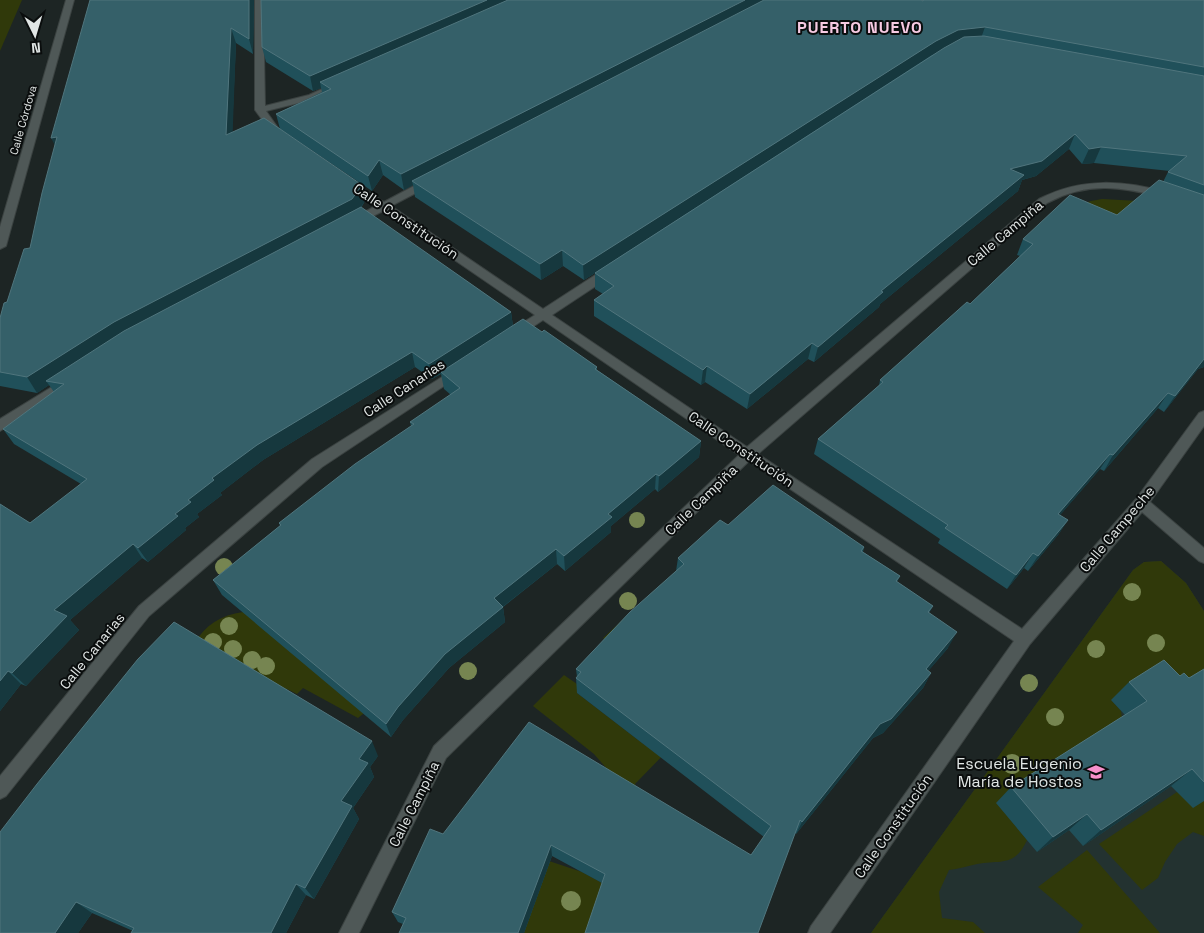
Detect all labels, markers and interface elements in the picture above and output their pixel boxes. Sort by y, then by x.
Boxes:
north arrow [10,10,60,60]
district label: PUERTO NUEVO [797,17,923,38]
text: N [31,39,42,57]
street label: Calle Córdova [6,83,40,156]
street label: Calle Constitución [350,179,462,263]
street label: Calle Campiña [963,196,1047,270]
street label: Calle Canarias [360,355,448,421]
street label: Calle Constitución [685,407,797,491]
street label: Calle Campiña [661,461,741,539]
street label: Calle Campeche [1076,482,1158,576]
street label: Calle Canarias [56,609,128,693]
place label: Escuela Eugenio María de Hostos [956,753,1082,792]
street label: Calle Campiña [385,758,443,850]
school or university icon: Escuela Eugenio María de Hostos [1086,762,1106,782]
street label: Calle Constitución [850,770,936,882]

